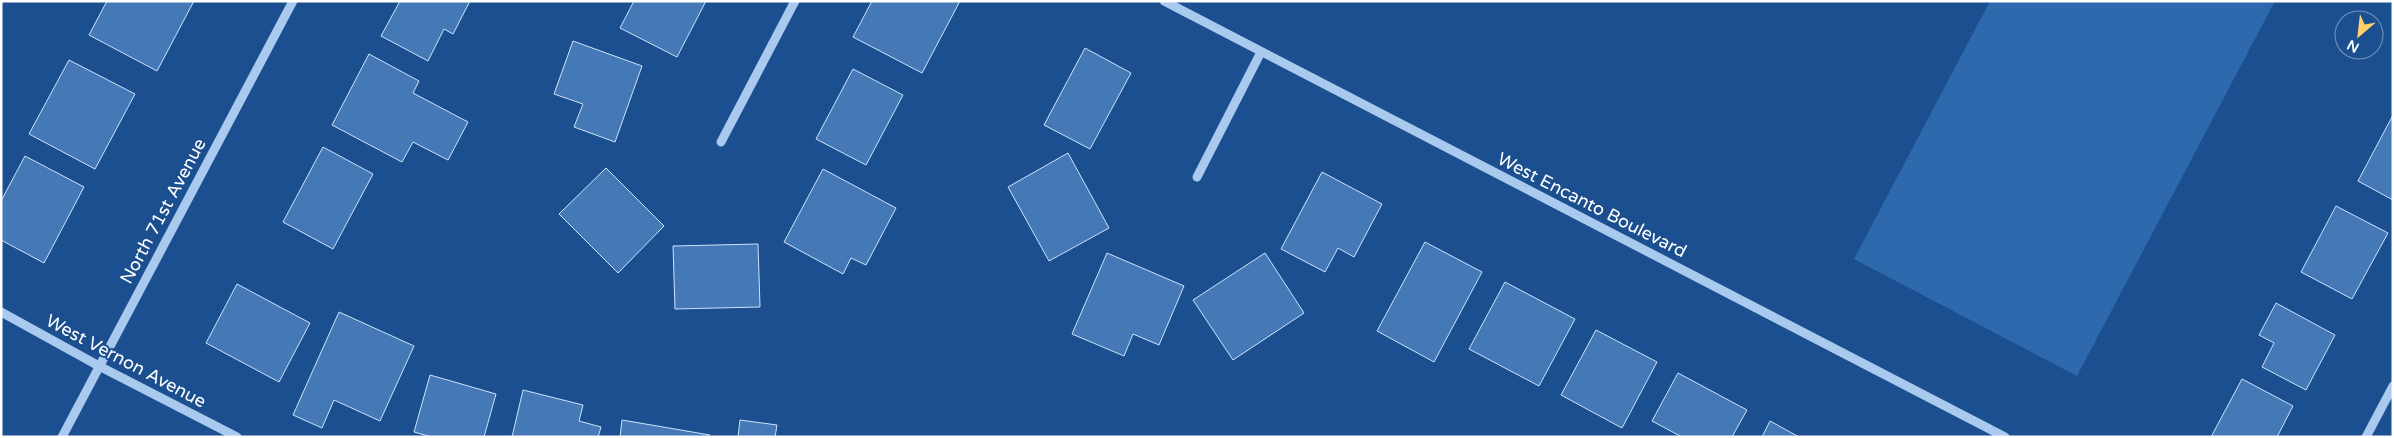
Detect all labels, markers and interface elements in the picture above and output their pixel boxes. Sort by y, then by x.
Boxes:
north arrow [2334,10,2384,60]
text: N [2344,36,2362,56]
street label: North 71st Avenue [115,134,211,288]
street label: West Encanto Boulevard [1494,148,1690,262]
street label: West Vernon Avenue [42,309,210,413]

